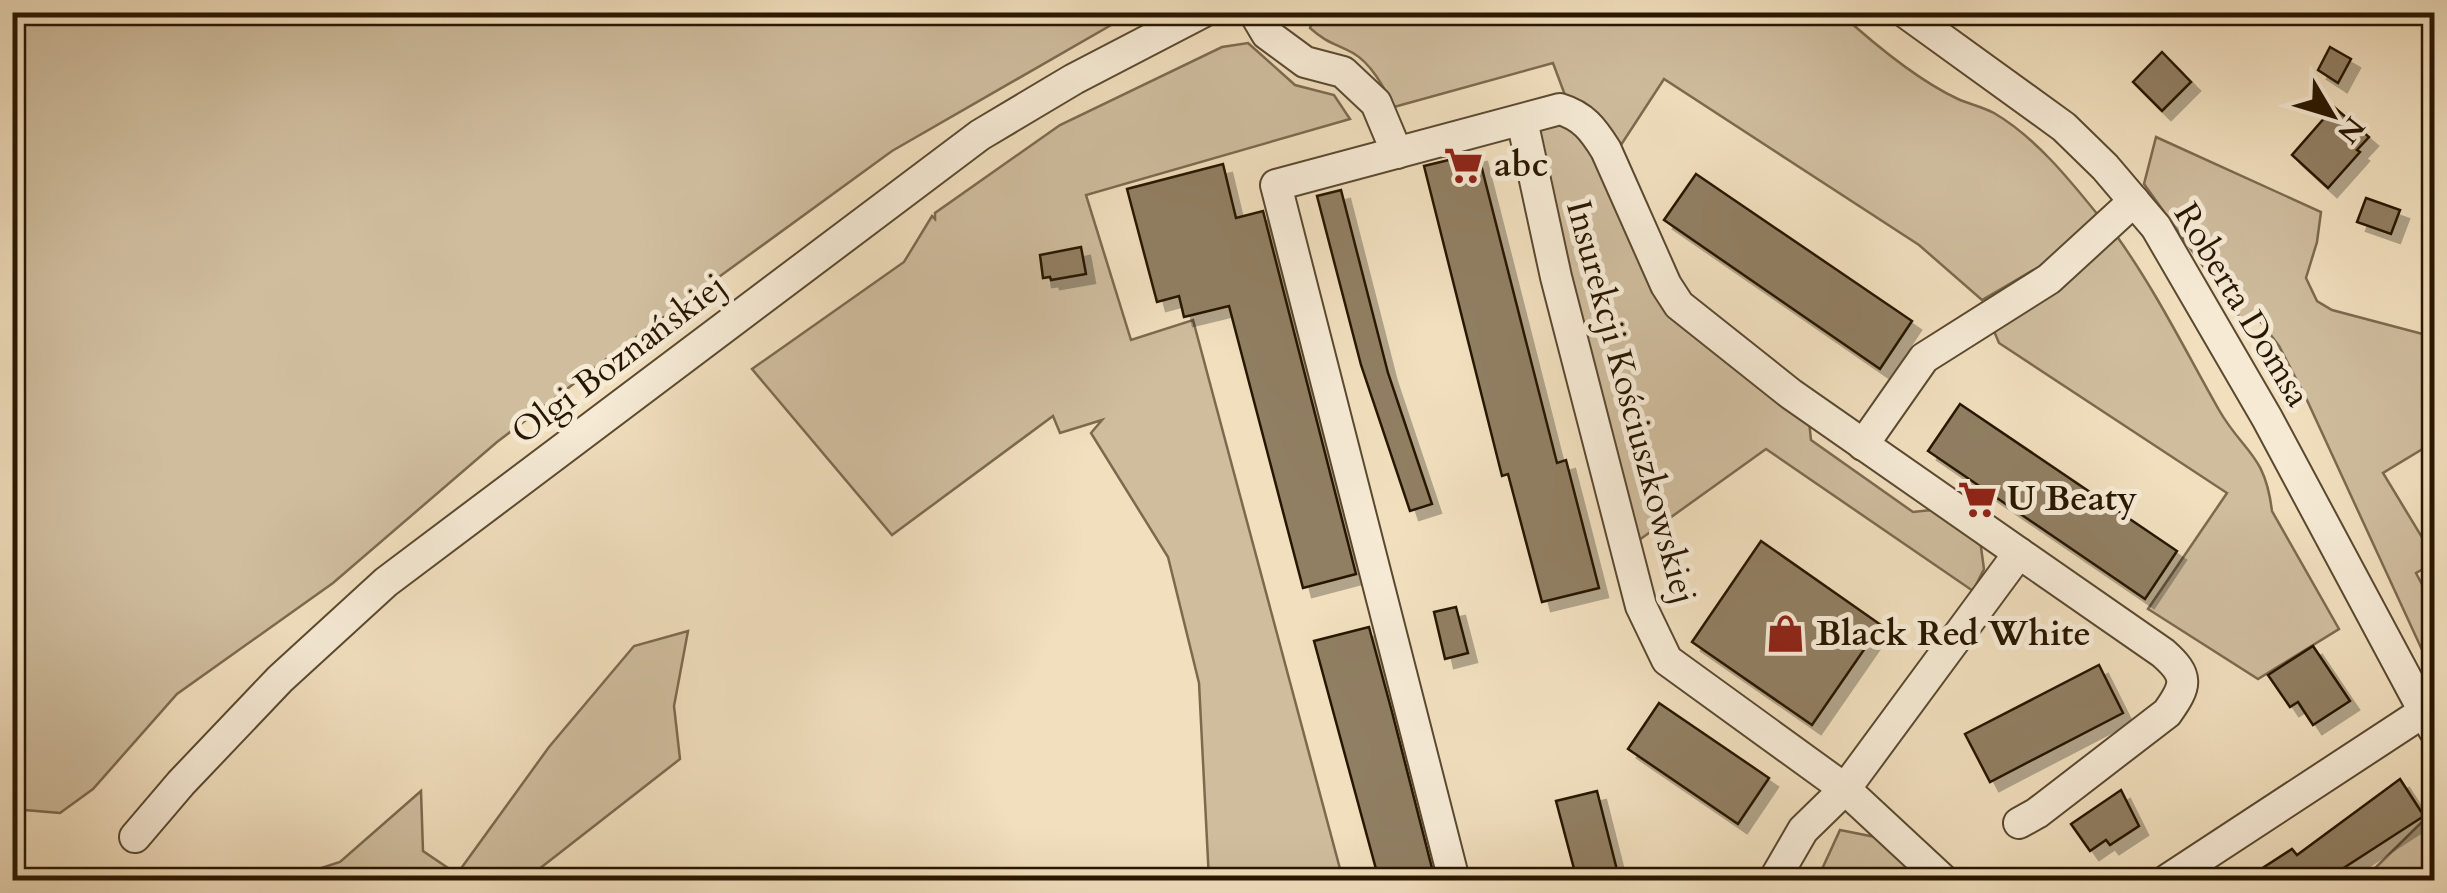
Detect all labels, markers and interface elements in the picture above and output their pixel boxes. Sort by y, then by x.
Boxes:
north arrow [2282,65,2382,165]
text: N [2328,109,2373,151]
place label: abc [1494,141,1548,189]
supermarket icon: abc [1443,144,1485,186]
street label: Roberta Domsa [2162,194,2322,416]
street label: Insurekcji Kościuszkowskiej [1554,195,1708,609]
street label: Olgi Boznańskiej [502,262,736,456]
place label: U Beaty [2007,475,2137,523]
supermarket icon: U Beaty [1956,478,1998,520]
place label: Black Red White [1816,610,2091,658]
shop icon: Black Red White [1765,613,1807,655]

